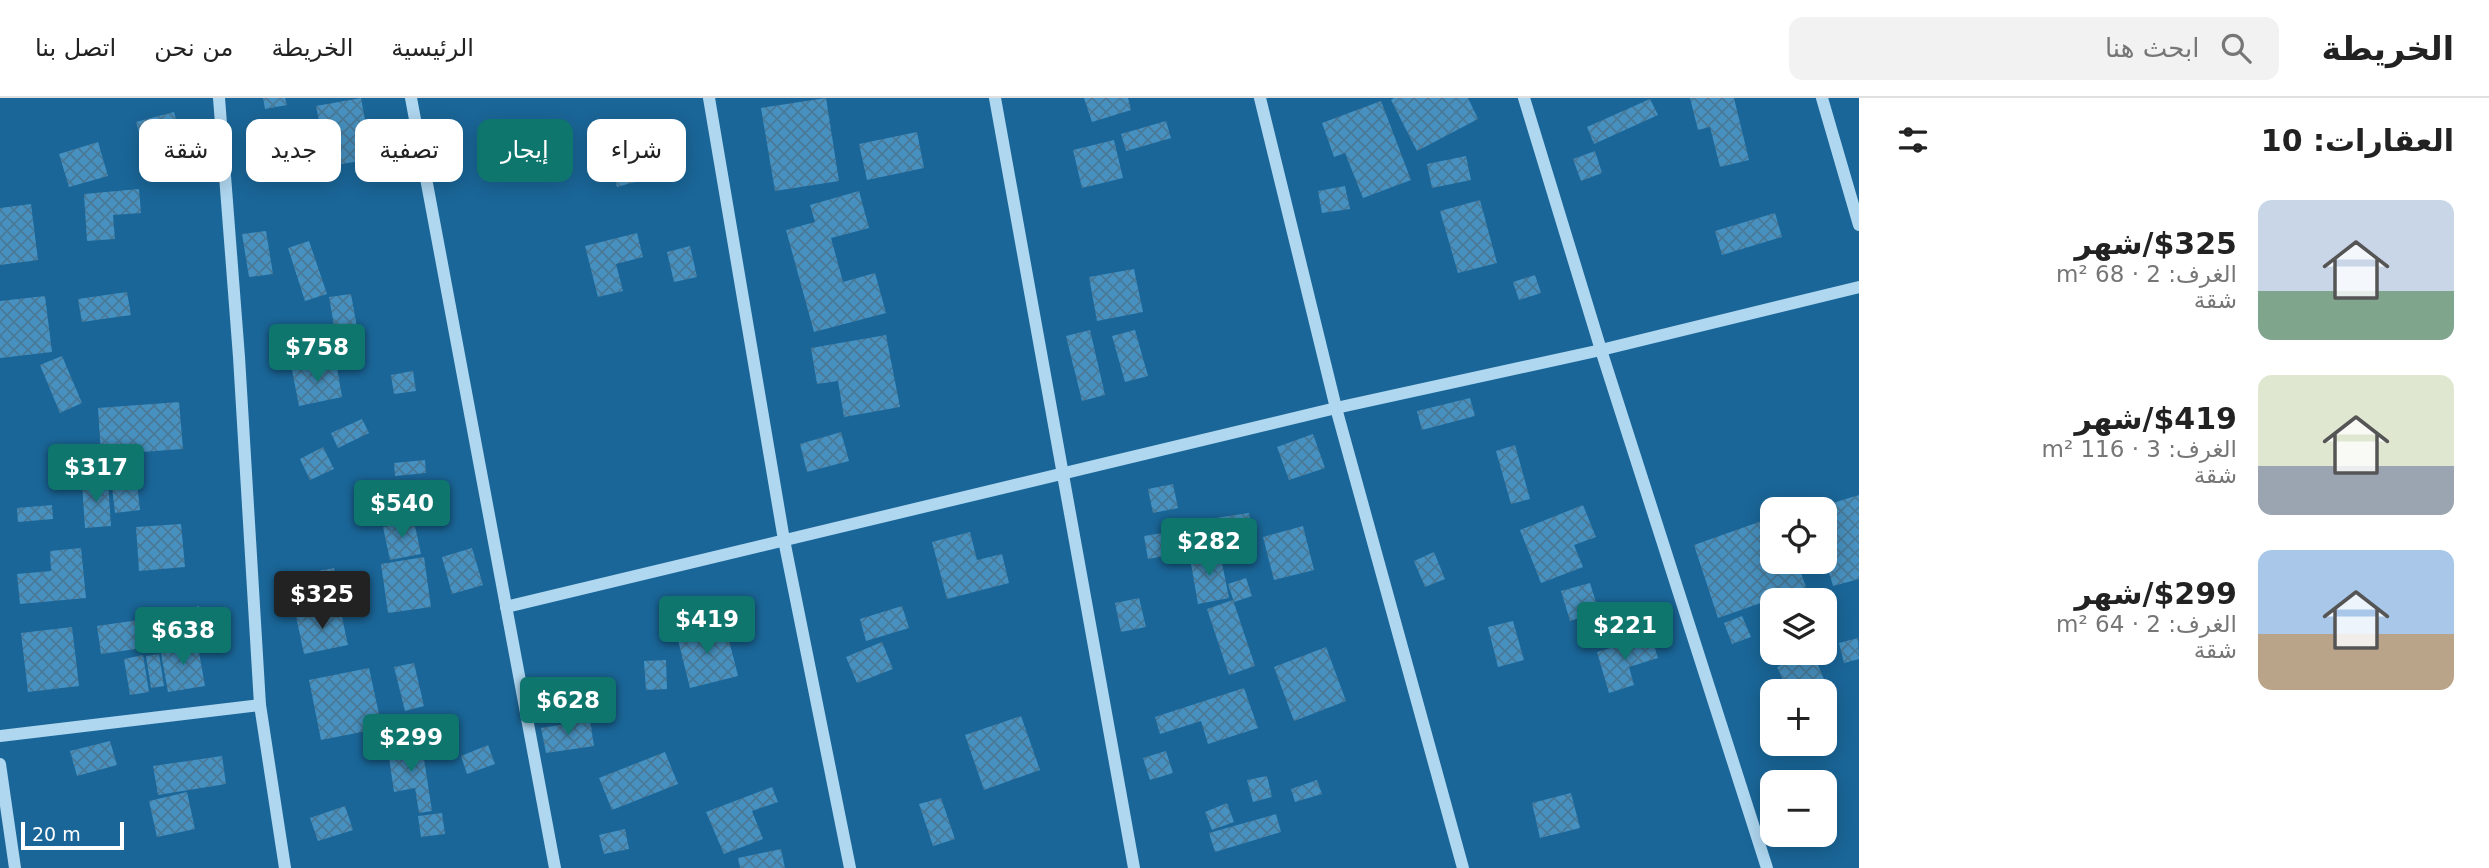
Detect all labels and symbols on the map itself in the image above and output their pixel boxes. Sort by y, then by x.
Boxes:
pin: $758 [276,324,358,384]
pin: $317 [55,444,137,504]
pin: $540 [361,480,443,540]
pin: $282 [1168,518,1250,578]
pin: $325 [281,572,363,631]
pin: $419 [666,596,748,656]
pin: $221 [1584,602,1666,662]
pin: $638 [142,608,224,667]
pin: $628 [527,678,609,737]
pin: $299 [370,714,452,774]
scale bar [21,819,124,851]

